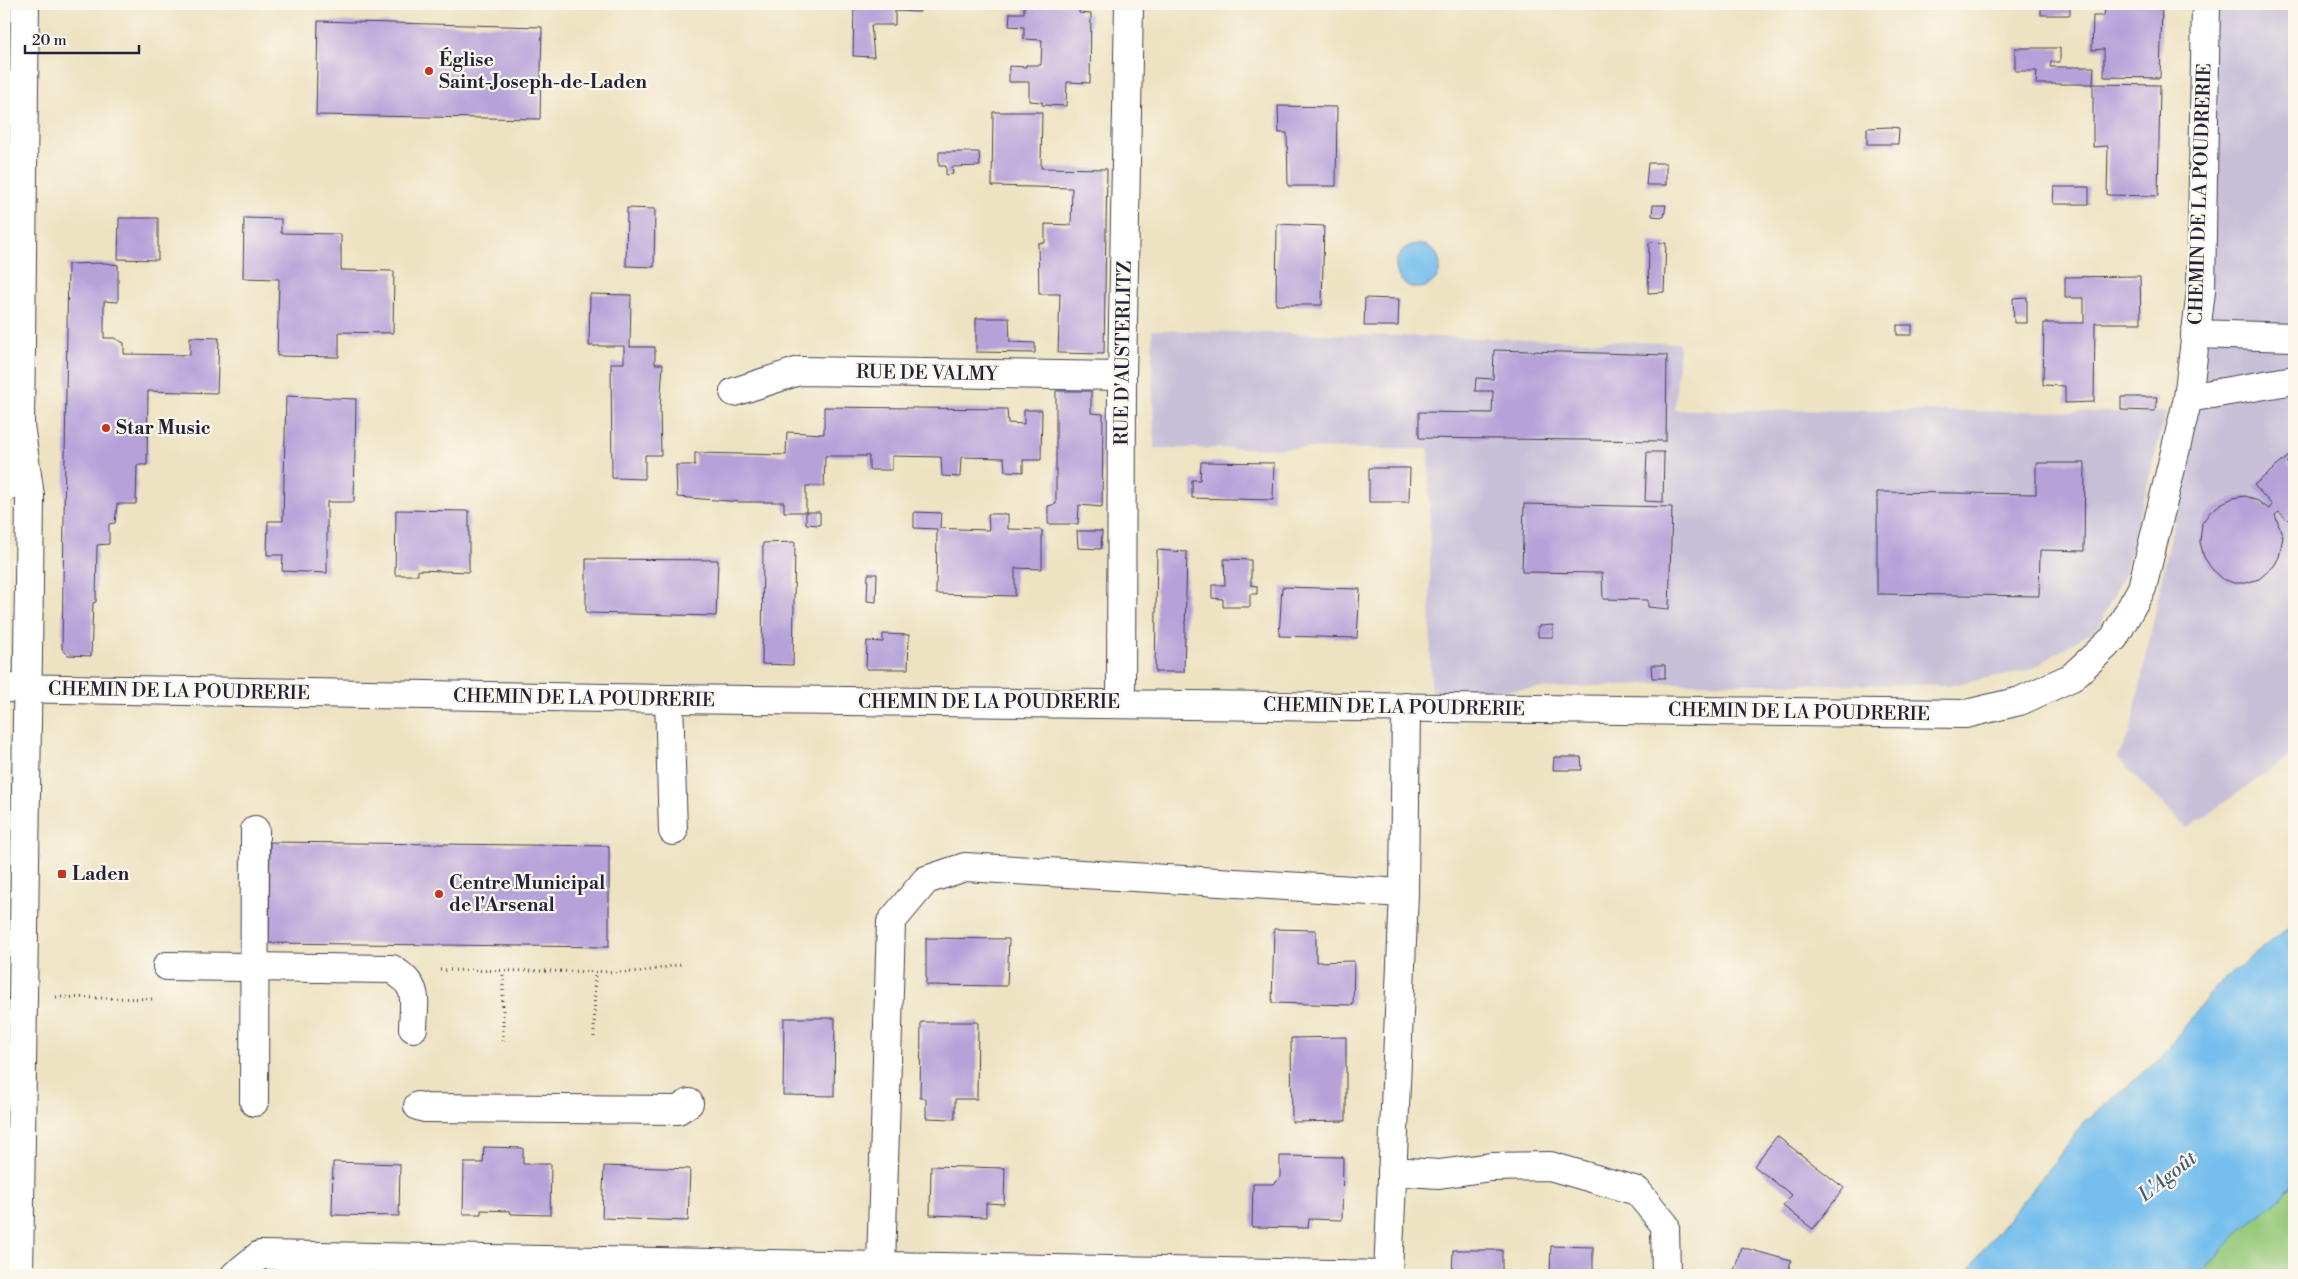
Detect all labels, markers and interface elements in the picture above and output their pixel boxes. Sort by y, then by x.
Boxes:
scale bar [25,22,139,54]
text: 20 m [32,31,67,50]
place label: Église Saint-Joseph-de-Laden [439,47,647,94]
street label: CHEMIN DE LA POUDRERIE [2183,63,2217,325]
marker: Église Saint-Joseph-de-Laden [423,65,435,77]
street label: RUE D'AUSTERLITZ [1109,261,1137,445]
street label: RUE DE VALMY [856,360,1000,386]
place label: Star Music [116,416,211,440]
marker: Star Music [100,422,112,434]
street label: CHEMIN DE LA POUDRERIE [48,677,310,705]
street label: CHEMIN DE LA POUDRERIE [453,684,715,712]
street label: CHEMIN DE LA POUDRERIE [858,690,1120,714]
street label: CHEMIN DE LA POUDRERIE [1263,693,1525,721]
street label: CHEMIN DE LA POUDRERIE [1668,698,1930,726]
place label: Laden [72,862,129,886]
marker: Laden [56,868,68,880]
place label: Centre Municipal de l'Arsenal [449,871,605,917]
marker: Centre Municipal de l'Arsenal [433,888,445,900]
water label: L'Agoût [2133,1146,2202,1208]

